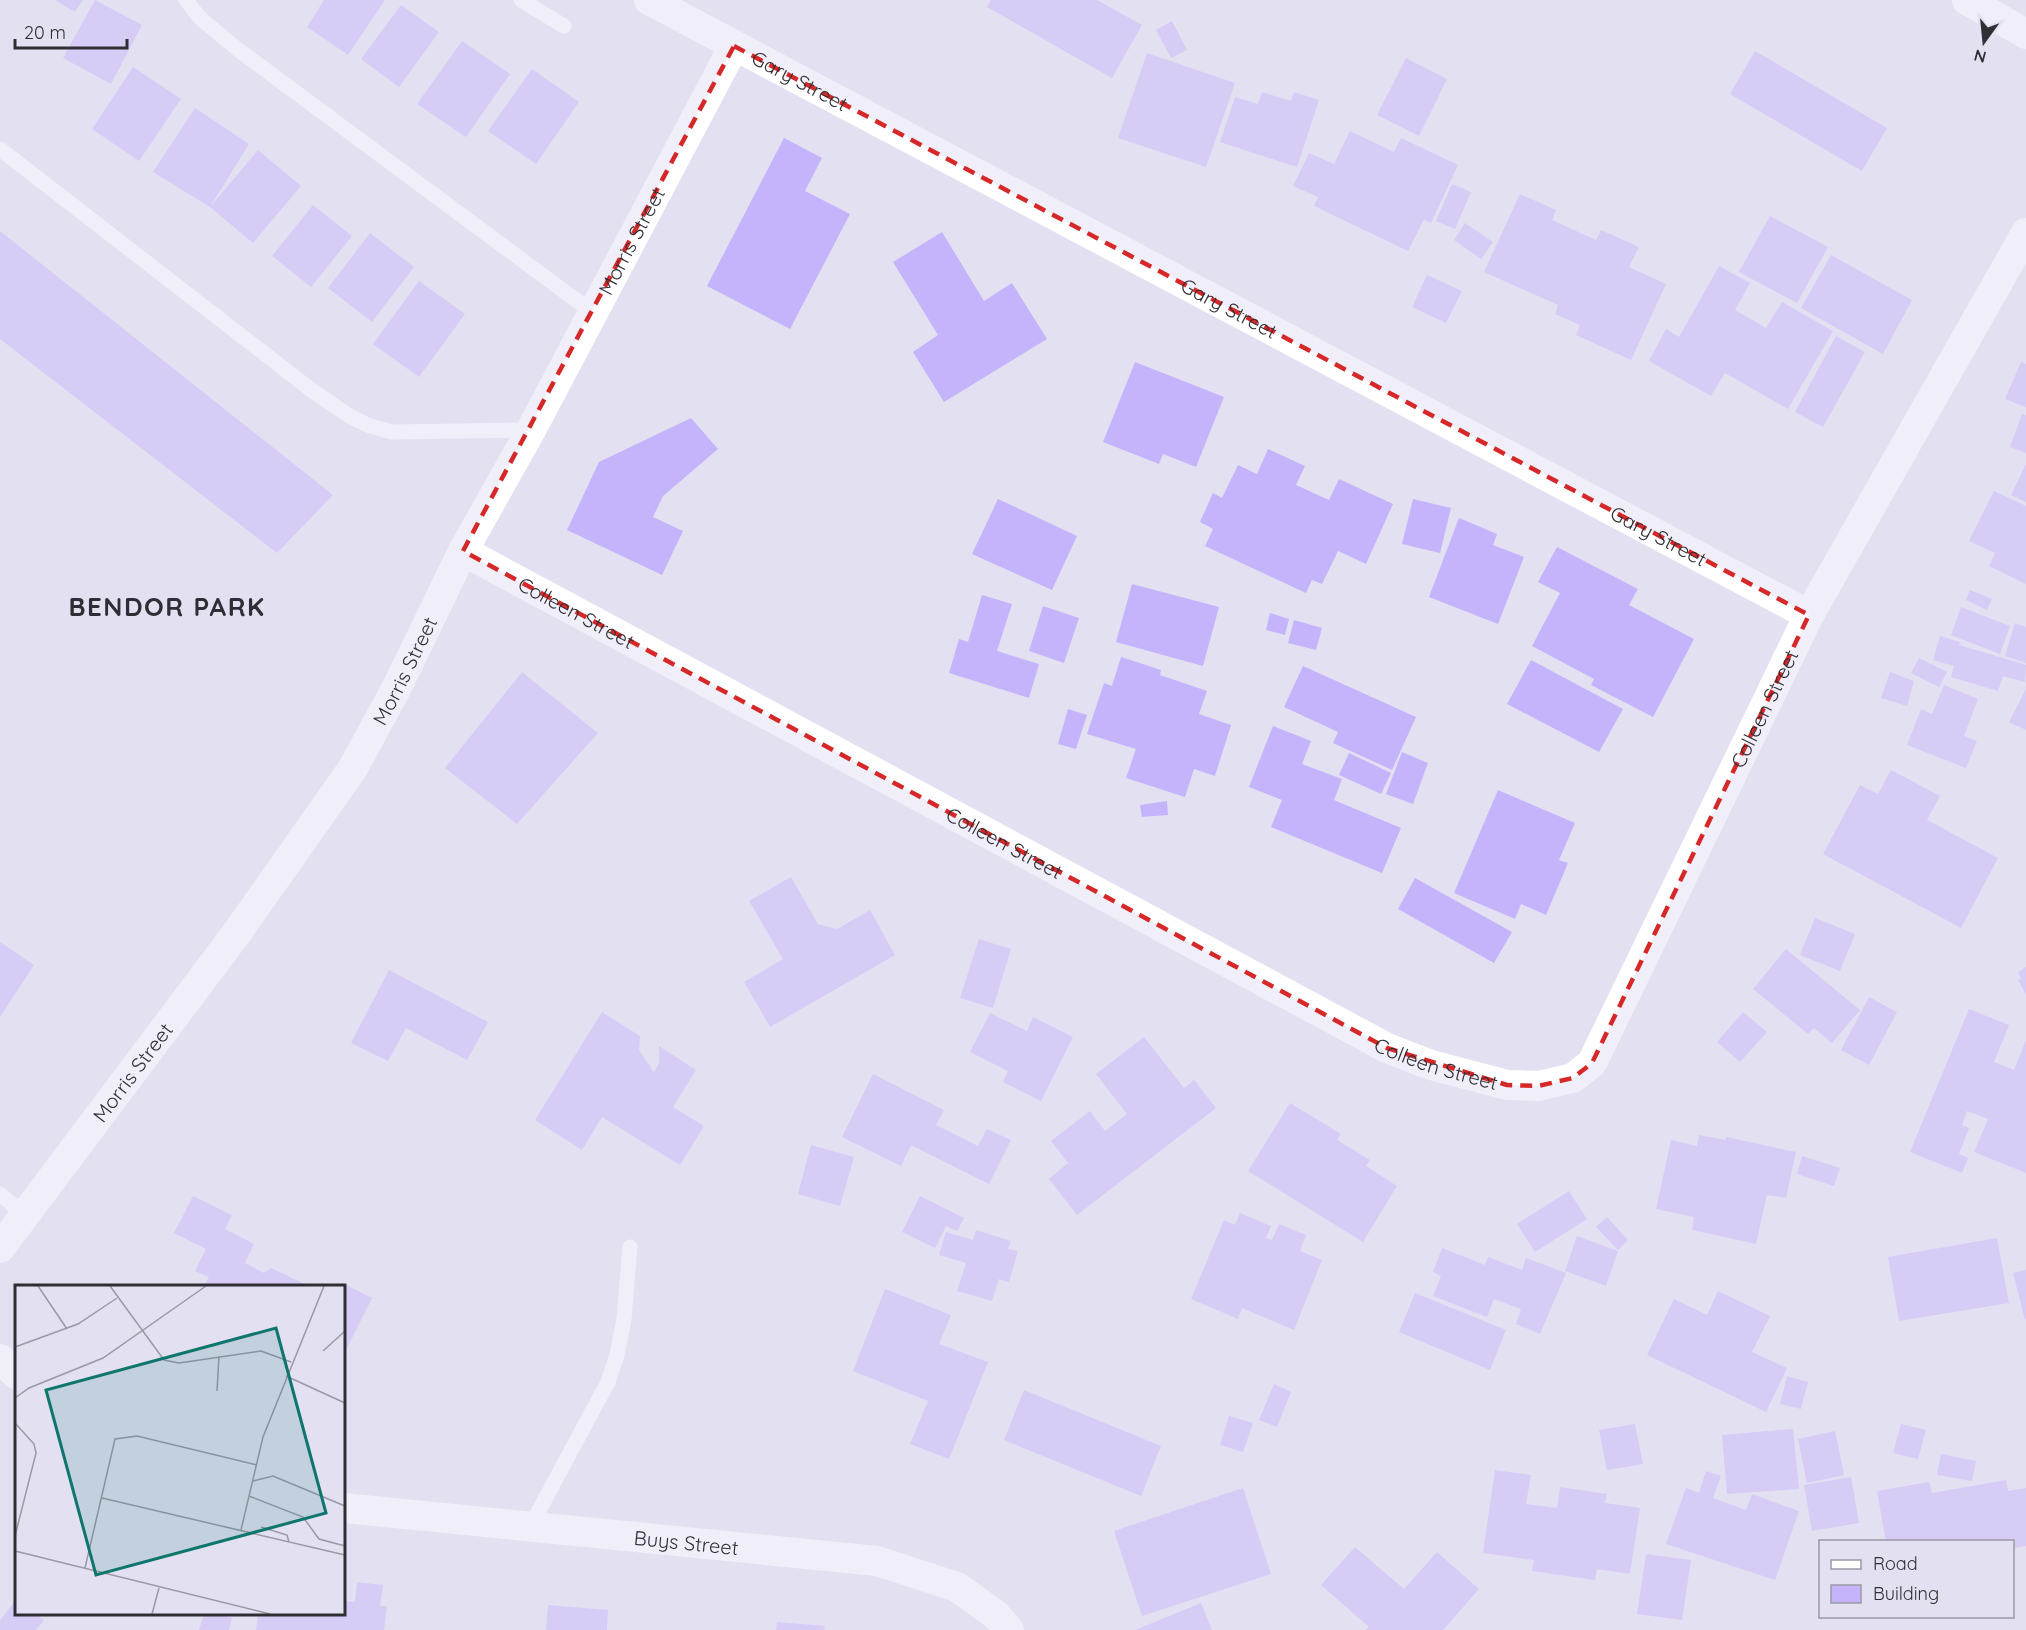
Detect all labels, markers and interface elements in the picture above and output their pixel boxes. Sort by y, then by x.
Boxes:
scale bar [15,12,128,50]
north arrow [1954,12,2014,72]
text: 20 m [24,21,66,44]
street label: Gary Street [748,44,853,116]
text: N [1972,45,1988,68]
street label: Morris Street [592,183,670,299]
street label: Gary Street [1177,272,1282,344]
street label: Gary Street [1606,500,1712,571]
street label: Colleen Street [514,571,639,654]
district label: BENDOR PARK [68,590,266,623]
street label: Morris Street [366,612,442,729]
street label: Colleen Street [1724,645,1803,772]
street label: Colleen Street [942,801,1067,884]
street label: Morris Street [87,1017,178,1127]
street label: Colleen Street [1370,1031,1501,1095]
inset map [15,1285,345,1615]
street label: Buys Street [633,1524,740,1560]
legend [1819,1540,2014,1618]
text: Road [1873,1552,1918,1575]
text: Building [1873,1582,1939,1605]

